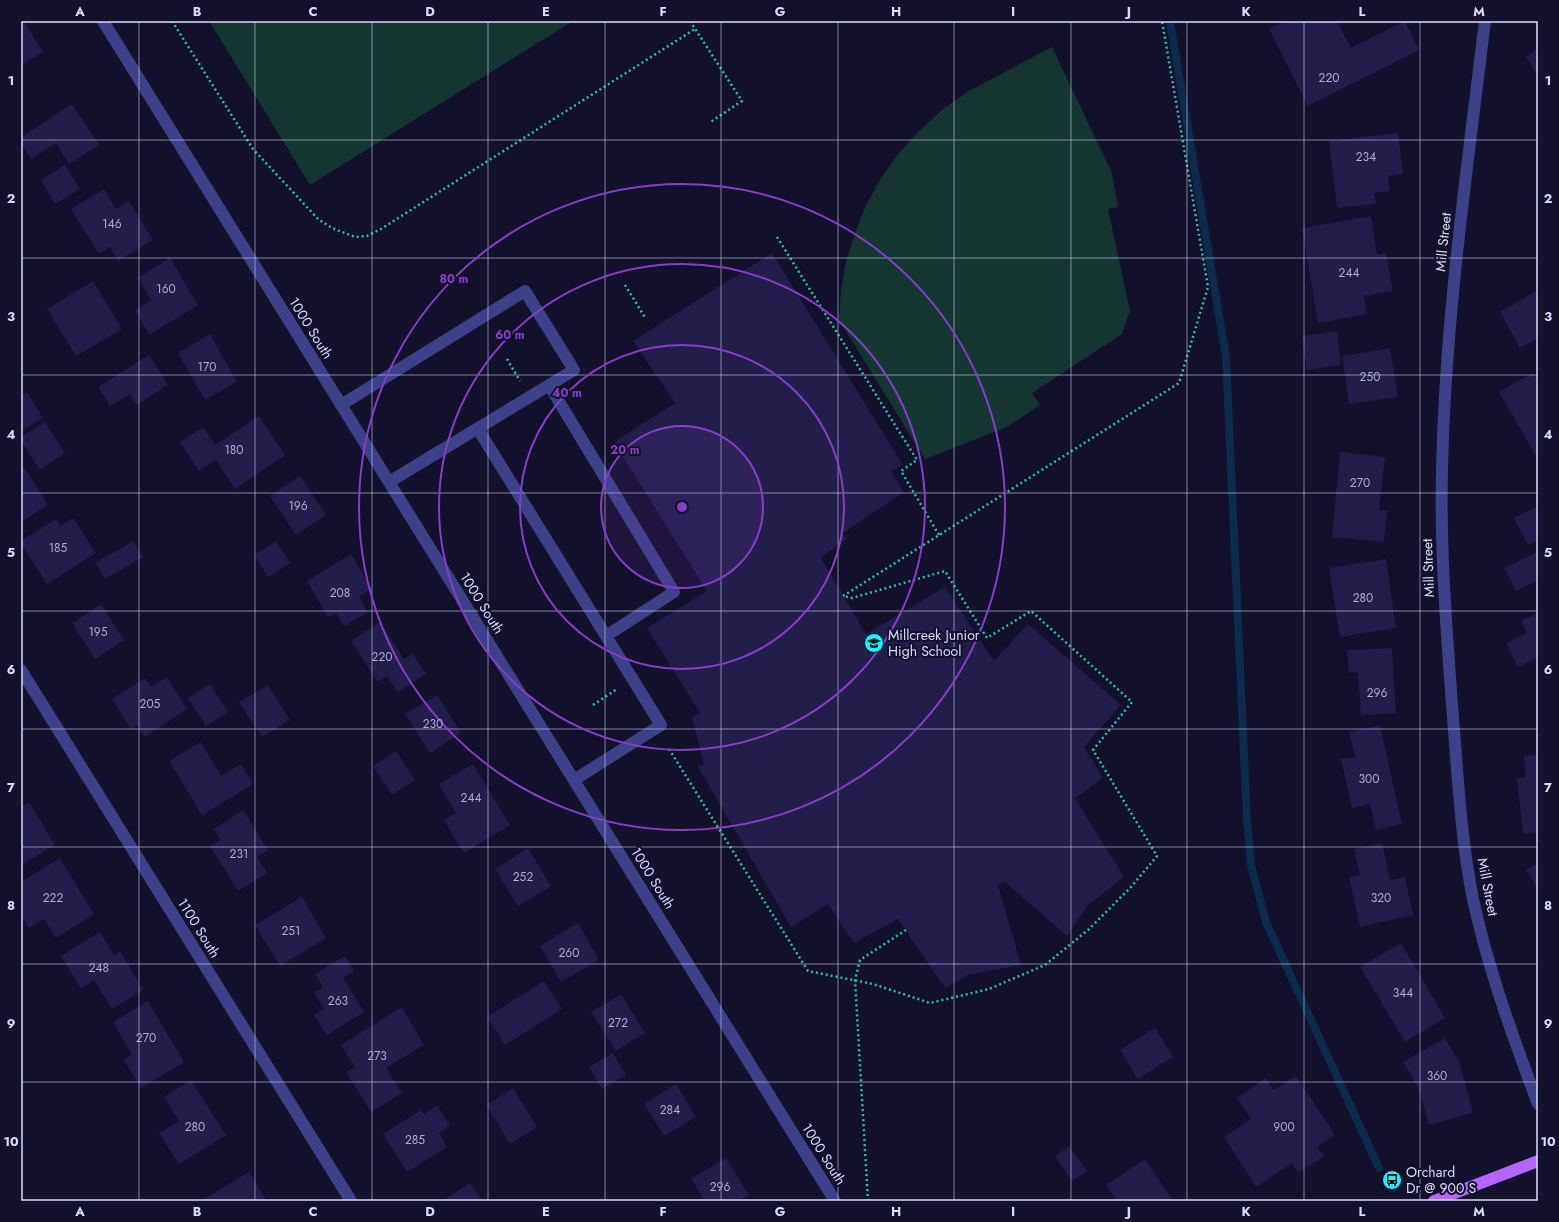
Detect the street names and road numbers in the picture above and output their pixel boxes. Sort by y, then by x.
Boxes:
street label: Mill Street [1430,211,1456,272]
street label: 1000 South [284,293,338,363]
street label: Mill Street [1417,538,1439,598]
street label: 1000 South [455,568,509,638]
street label: 1000 South [626,843,680,913]
street label: Mill Street [1473,856,1504,919]
street label: 1100 South [173,894,225,962]
street label: 1000 South [797,1119,851,1189]

